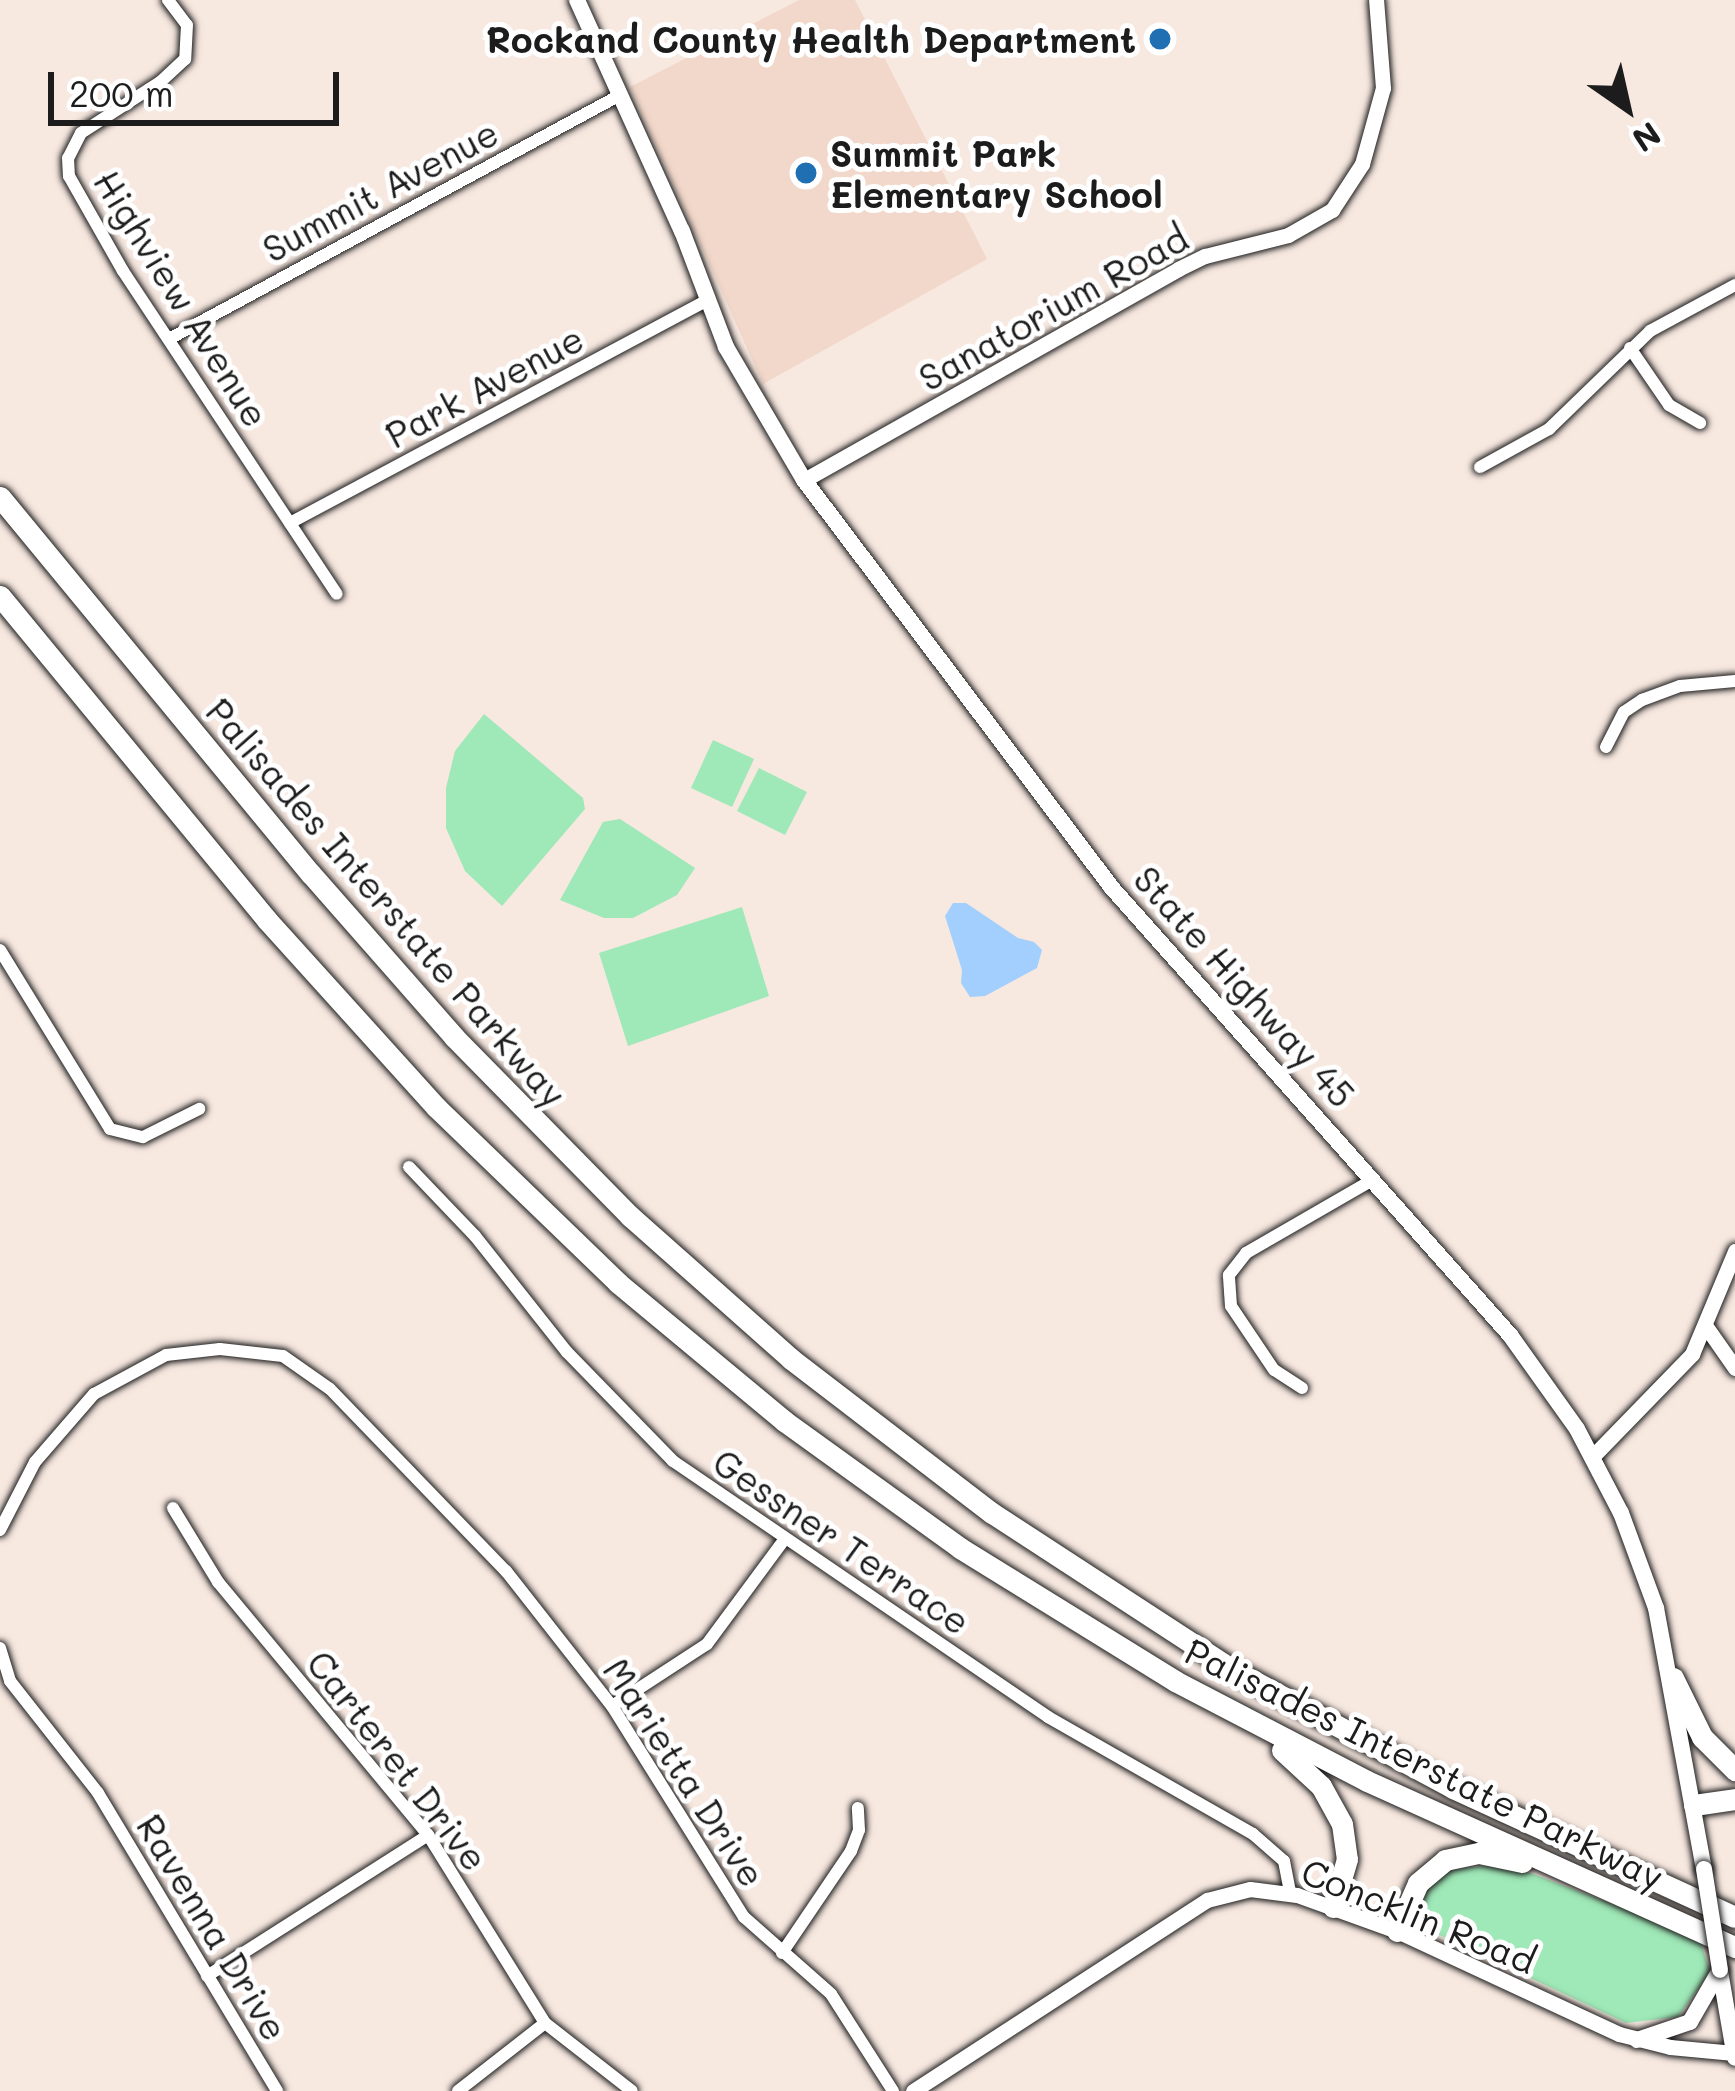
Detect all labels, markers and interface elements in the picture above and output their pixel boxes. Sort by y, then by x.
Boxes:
place label: Rockand County Health Department [486,17,1136,61]
marker: Rockand County Health Department [1147,26,1173,52]
scale bar [54,48,345,122]
north arrow [1567,48,1687,168]
text: 200 m [69,69,174,116]
street label: Summit Avenue [255,110,505,270]
text: N [1625,113,1670,163]
place label: Summit Park Elementary School [830,130,1163,215]
marker: Summit Park Elementary School [793,160,819,186]
street label: Highview Avenue [86,162,278,434]
street label: Sanatorium Road [911,215,1195,399]
street label: Park Avenue [378,316,590,456]
street label: Palisades Interstate Parkway [198,689,576,1115]
street label: State Highway 45 [1126,857,1364,1115]
street label: Gessner Terrace [706,1439,978,1643]
street label: Palisades Interstate Parkway [1179,1628,1671,1898]
street label: Carteret Drive [299,1641,497,1879]
street label: Marietta Drive [595,1650,775,1894]
street label: Ravenna Drive [129,1806,297,2048]
street label: Concklin Road [1296,1848,1542,1982]

